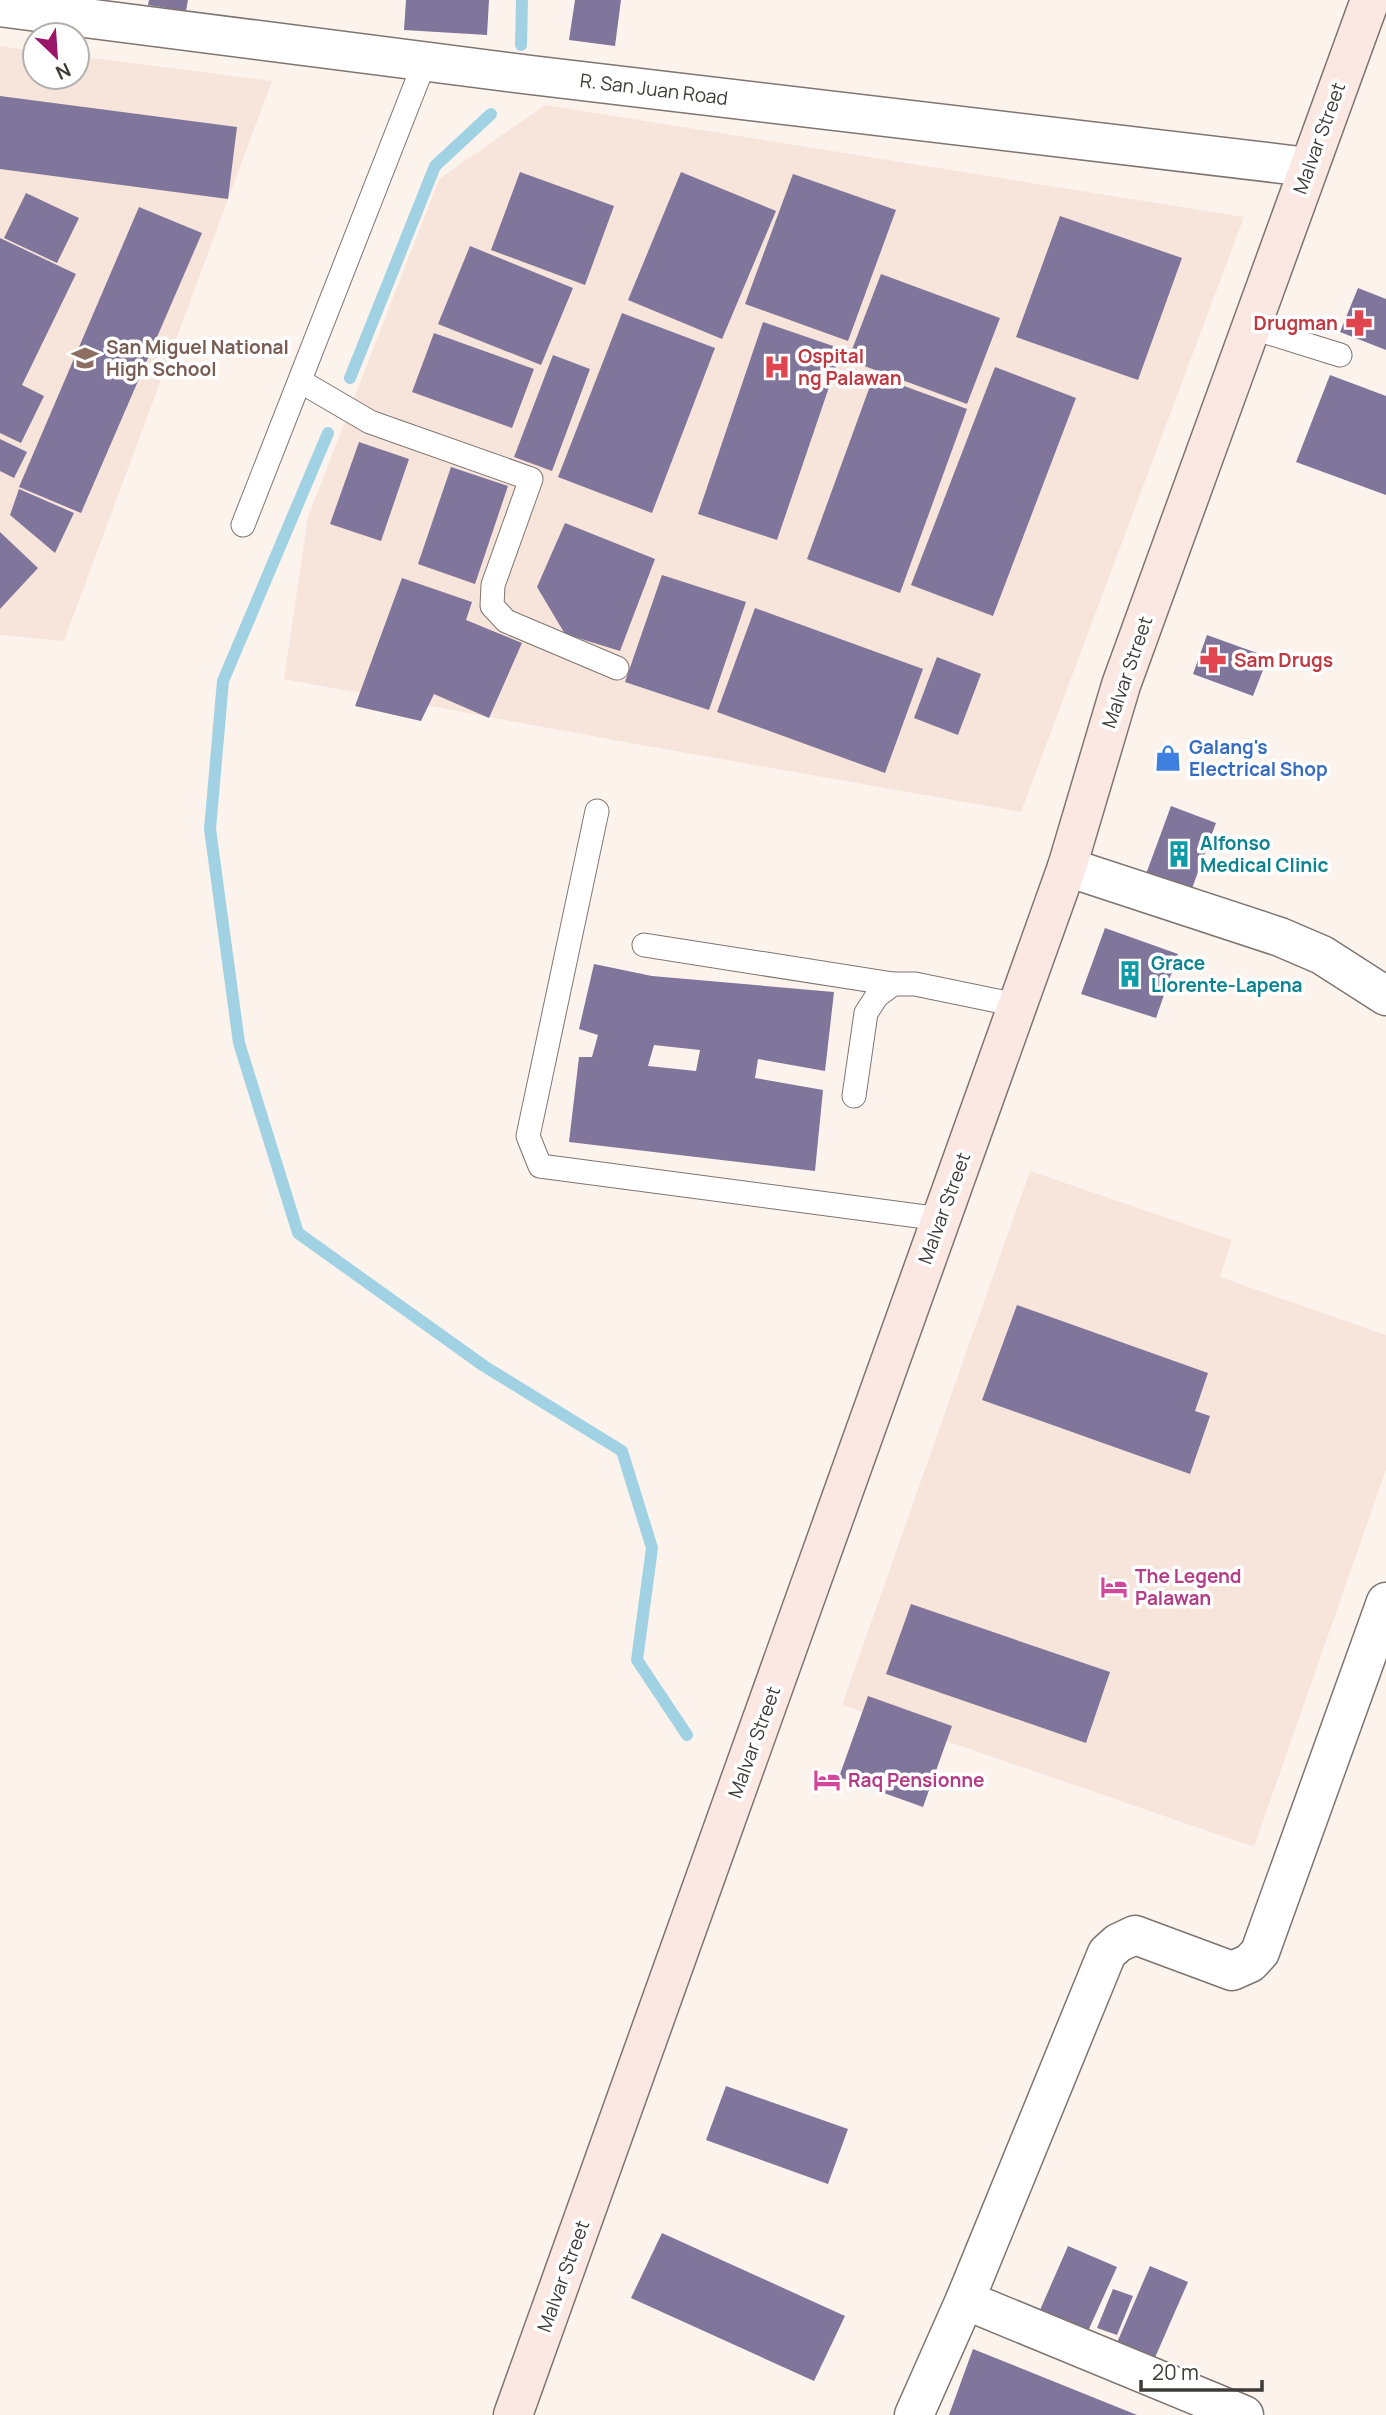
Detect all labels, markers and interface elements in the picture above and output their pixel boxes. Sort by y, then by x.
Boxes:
north arrow [21,21,91,91]
text: N [52,57,75,86]
street label: R. San Juan Road [579,67,729,111]
street label: Malvar Street [1287,79,1351,197]
pharmacy icon: Drugman [1344,308,1374,338]
place label: Drugman [1254,310,1338,336]
place label: San Miguel National High School [106,334,289,382]
school or university icon: San Miguel National High School [70,343,100,373]
place label: Ospital ng Palawan [798,343,902,391]
hospital icon: Ospital ng Palawan [762,352,792,382]
street label: Malvar Street [1096,612,1158,732]
pharmacy icon: Sam Drugs [1198,645,1228,675]
place label: Sam Drugs [1234,647,1333,673]
place label: Galang's Electrical Shop [1189,734,1328,782]
shop icon: Galang's Electrical Shop [1153,743,1183,773]
place label: Alfonso Medical Clinic [1200,830,1328,878]
building icon: Alfonso Medical Clinic [1164,839,1194,869]
place label: Grace Llorente-Lapena [1151,950,1303,998]
building icon: Grace Llorente-Lapena [1115,959,1145,989]
street label: Malvar Street [912,1149,976,1267]
place label: The Legend Palawan [1135,1563,1242,1611]
hotel icon: The Legend Palawan [1099,1572,1129,1602]
street label: Malvar Street [722,1683,786,1801]
hotel icon: Raq Pensionne [812,1765,842,1795]
place label: Raq Pensionne [848,1767,984,1793]
street label: Malvar Street [531,2217,595,2335]
scale bar [1141,2348,1262,2392]
text: 20 m [1152,2358,1199,2386]

